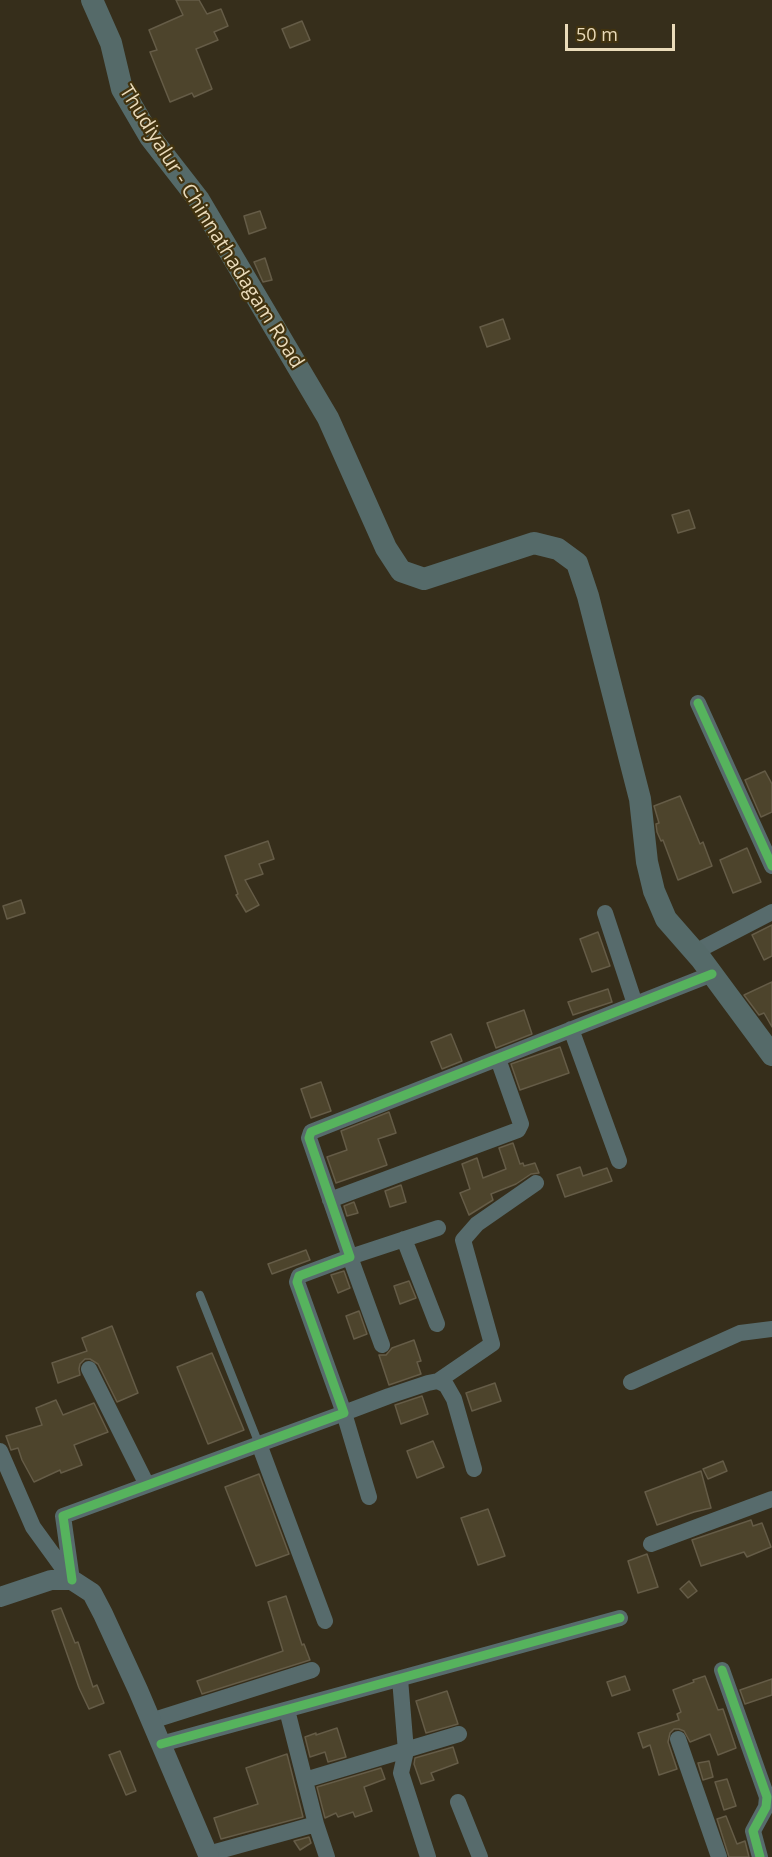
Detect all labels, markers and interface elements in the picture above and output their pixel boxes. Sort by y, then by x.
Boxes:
scale bar [568,12,678,50]
text: 50 m [576,22,618,46]
street label: Thudiyalur - Chinnathadagam Road [114,81,308,373]

